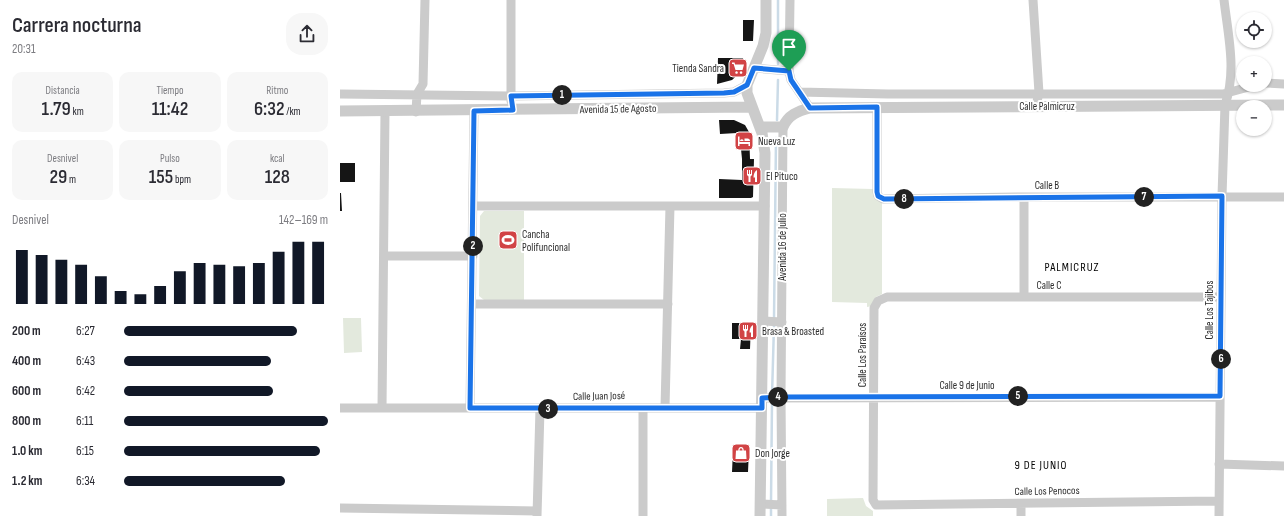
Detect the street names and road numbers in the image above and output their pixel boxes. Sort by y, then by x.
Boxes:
street label: Calle Palmicruz [1019,100,1075,113]
street label: Avenida 15 de Agosto [578,102,657,116]
street label: Calle B [1035,179,1059,192]
street label: Avenida 16 de Julio [776,213,789,282]
street label: Calle C [1037,279,1061,292]
street label: Calle Los Tajibos [1203,280,1216,339]
street label: Calle Los Paraísos [856,323,869,387]
street label: Calle 9 de Junio [939,379,995,392]
street label: Calle Juan José [573,389,625,403]
street label: Calle Los Penocos [1014,484,1080,498]

